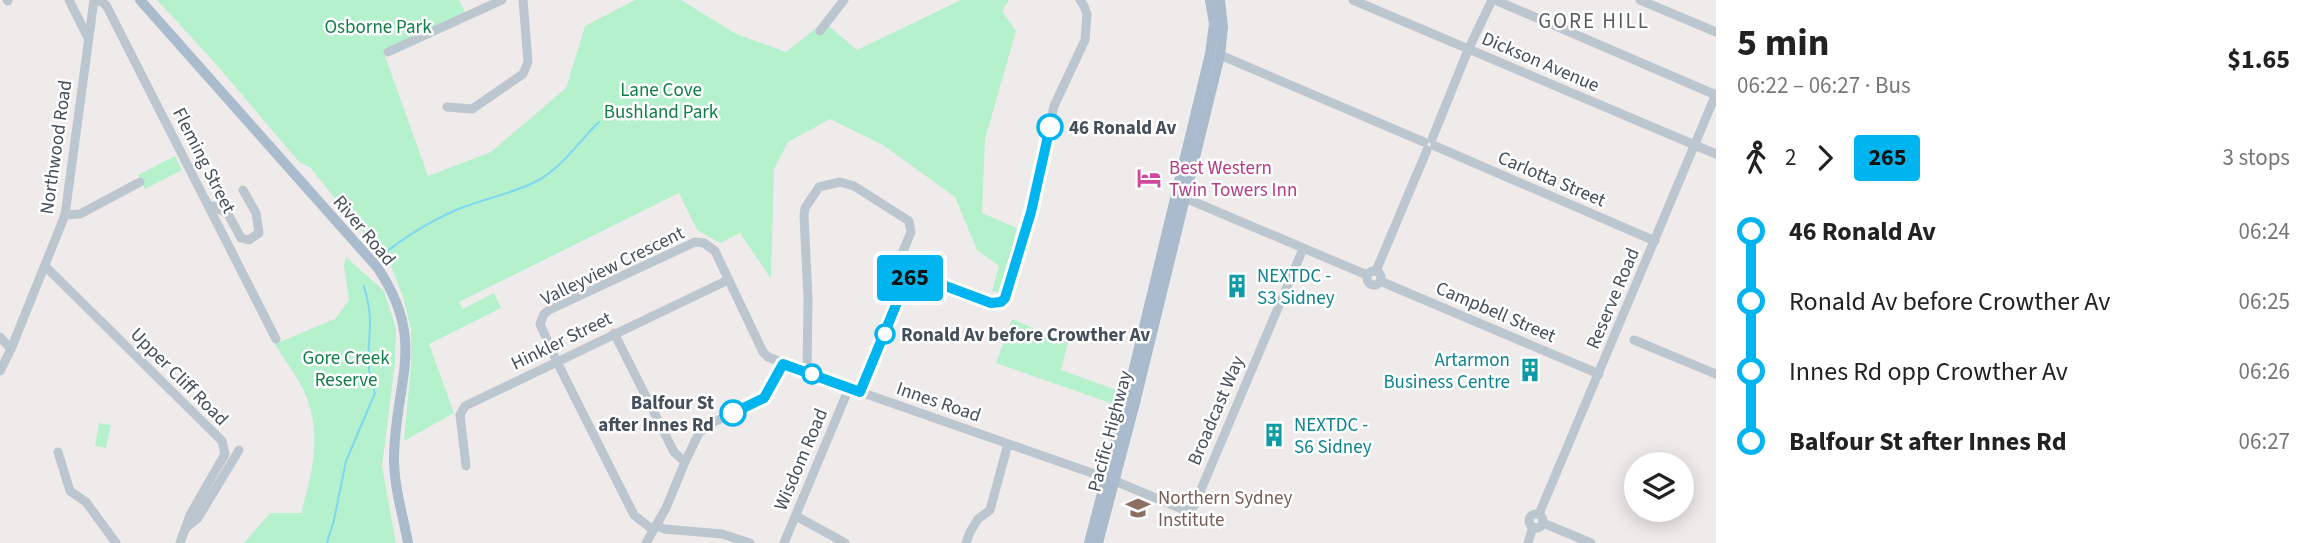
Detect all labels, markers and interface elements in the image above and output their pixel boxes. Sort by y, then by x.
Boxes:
district label: GORE HILL [1538,6,1650,36]
park label: Osborne Park [324,14,432,41]
text: 5 min [1737,16,1829,70]
street label: Dickson Avenue [1477,25,1603,99]
text: $1.65 [2227,41,2290,78]
text: 06:22 – 06:27 · Bus [1737,69,1911,102]
park label: Lane Cove Bushland Park [604,77,719,126]
street label: Northwood Road [34,78,79,216]
street label: Fleming Street [165,103,242,219]
marker: 46 Ronald Av [1037,114,1063,140]
place label: 46 Ronald Av [1069,115,1176,142]
icon: walk [1737,139,1775,177]
icon: forward [1806,139,1844,177]
text: 265 [1868,140,1906,175]
text: 2 [1785,141,1796,174]
text: 3 stops [2223,141,2290,174]
street label: Carlotta Street [1493,145,1610,214]
place label: Best Western Twin Towers Inn [1169,155,1297,204]
hotel icon: Best Western Twin Towers Inn [1135,164,1163,192]
street label: River Road [326,190,401,272]
text: 46 Ronald Av [1789,213,1936,250]
text: 06:24 [2239,215,2290,248]
street label: Valleyview Crescent [536,220,690,313]
street label: Reserve Road [1580,244,1647,353]
line badge: 265 [870,255,950,301]
text: 265 [891,260,929,295]
place label: NEXTDC - S3 Sidney [1257,263,1335,312]
building icon: NEXTDC - S3 Sidney [1223,272,1251,300]
street label: Campbell Street [1431,275,1560,350]
text: Ronald Av before Crowther Av [1789,283,2110,320]
text: 06:25 [2239,285,2290,318]
street label: Hinkler Street [507,305,617,377]
street label: Upper Cliff Road [124,322,234,432]
place label: Ronald Av before Crowther Av [901,322,1150,349]
marker: Ronald Av before Crowther Av [875,324,895,344]
park label: Gore Creek Reserve [302,345,390,394]
place label: Artarmon Business Centre [1383,347,1510,396]
street label: Broadcast Way [1181,352,1252,470]
text: Innes Rd opp Crowther Av [1789,353,2068,390]
text: 06:26 [2239,355,2290,388]
building icon: Artarmon Business Centre [1516,356,1544,384]
unlabelled marker [802,364,822,384]
street label: Pacific Highway [1081,368,1140,495]
street label: Innes Road [893,375,984,429]
place label: Balfour St after Innes Rd [598,390,714,439]
marker: Balfour St after Innes Rd [720,400,746,426]
street label: Wisdom Road [768,404,835,515]
place label: NEXTDC - S6 Sidney [1294,412,1372,461]
building icon: NEXTDC - S6 Sidney [1260,421,1288,449]
text: Balfour St after Innes Rd [1789,423,2067,460]
text: 06:27 [2239,425,2290,458]
map controls [1624,452,1694,522]
button: layers [1624,452,1694,522]
place label: Northern Sydney Institute [1158,485,1293,534]
school or university icon: Northern Sydney Institute [1124,494,1152,522]

